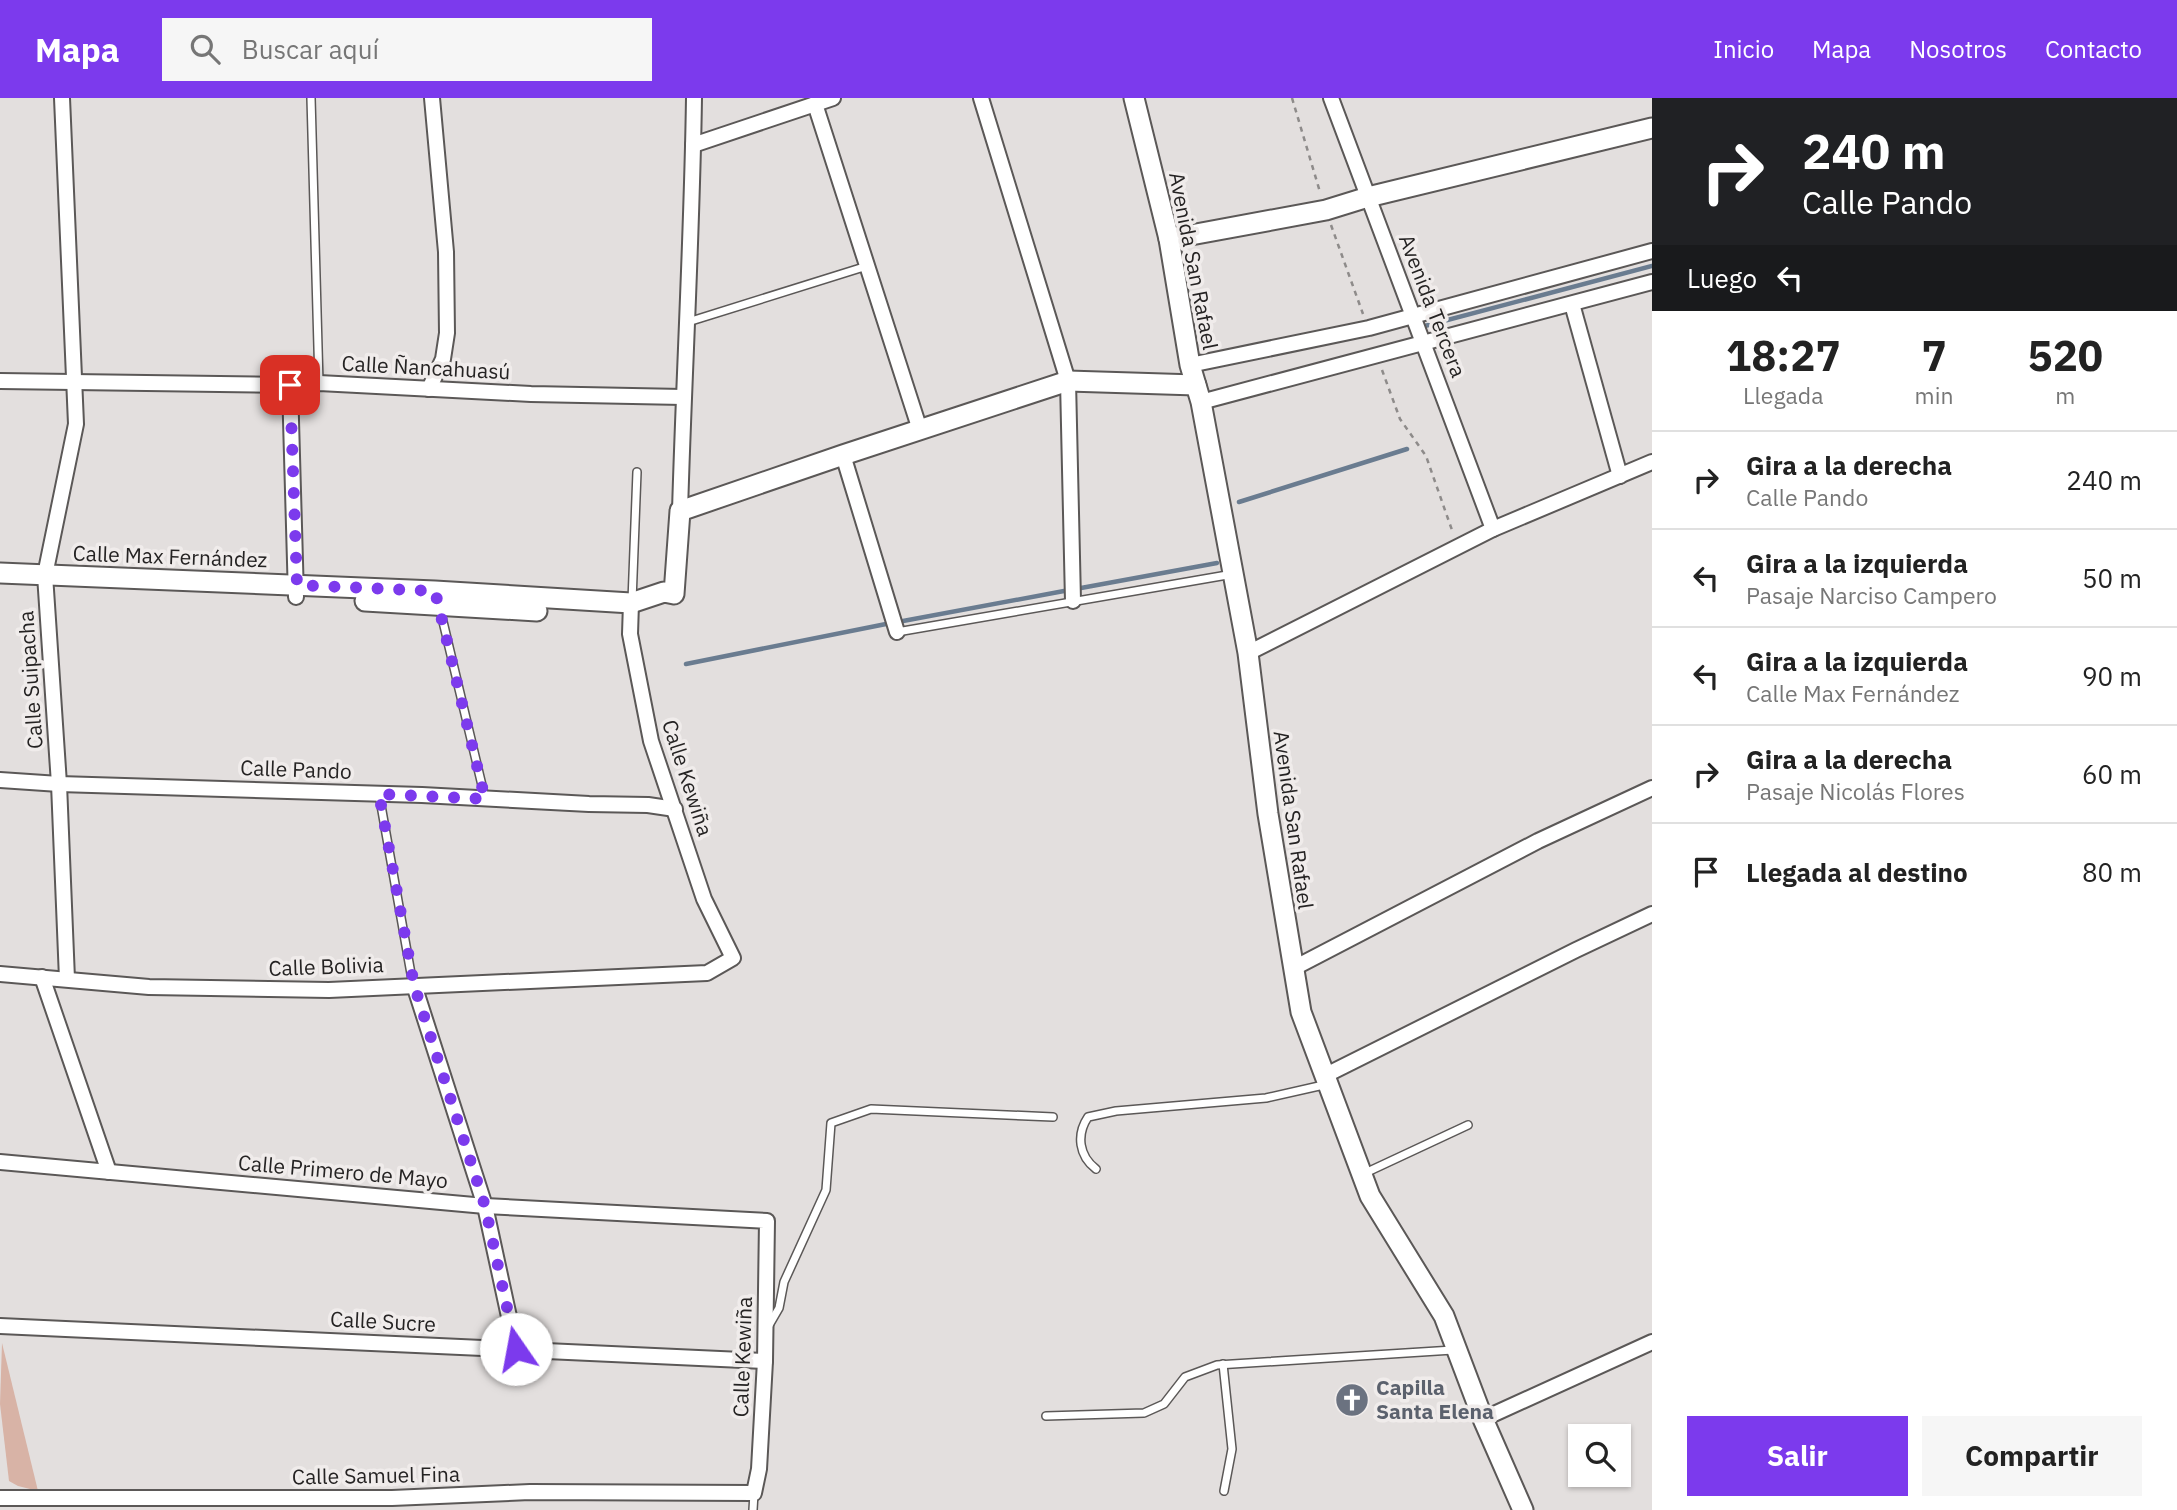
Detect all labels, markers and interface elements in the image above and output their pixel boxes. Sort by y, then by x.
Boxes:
search box [162,18,652,81]
text: Mapa [35,28,120,71]
icon: search [186,30,224,68]
text: Buscar aquí [242,32,379,66]
text: Inicio [1713,33,1774,65]
text: Mapa [1812,33,1871,65]
text: Nosotros [1909,33,2007,65]
text: Contacto [2045,33,2142,65]
text: 240 m [1802,119,1946,182]
icon: right [1687,126,1778,217]
street label: Avenida San Rafael [1163,170,1225,352]
text: Calle Pando [1802,181,1972,223]
street label: Avenida Tercera [1393,230,1473,381]
icon: left [1771,259,1809,297]
text: Luego [1687,261,1757,295]
text: 18:27 [1726,328,1841,383]
text: 7 [1921,328,1947,383]
text: 520 [2027,328,2103,383]
street label: Calle Ñancahuasú [341,349,511,385]
pin [260,355,320,415]
icon: arrive [271,366,309,404]
text: Llegada [1743,380,1823,410]
text: min [1915,380,1953,410]
text: m [2055,380,2075,410]
text: Gira a la derecha [1746,448,1952,482]
icon: right [1687,461,1725,499]
text: 240 m [2066,463,2142,497]
text: Calle Pando [1746,482,1868,512]
street label: Calle Max Fernández [72,539,268,573]
text: Gira a la izquierda [1746,546,1968,580]
icon: left [1687,559,1725,597]
text: 50 m [2082,561,2142,595]
text: Pasaje Narciso Campero [1746,580,1997,610]
street label: Calle Suipacha [11,610,49,750]
text: Gira a la izquierda [1746,644,1968,678]
icon: left [1687,657,1725,695]
text: 90 m [2082,659,2142,693]
text: Calle Max Fernández [1746,678,1959,708]
street label: Calle Kewiña [656,716,720,839]
street label: Avenida San Rafael [1268,729,1320,911]
text: Gira a la derecha [1746,742,1952,776]
street label: Calle Pando [240,753,352,785]
icon: right [1687,755,1725,793]
text: 60 m [2082,757,2142,791]
text: Pasaje Nicolás Flores [1746,776,1965,806]
icon: arrive [1687,853,1725,891]
text: Llegada al destino [1746,855,1968,889]
text: 80 m [2082,855,2142,889]
street label: Calle Bolivia [268,950,384,982]
street label: Calle Primero de Mayo [237,1148,449,1194]
street label: Calle Kewiña [726,1296,758,1418]
street label: Calle Sucre [329,1304,437,1338]
position arrow [479,1312,553,1386]
place label: Capilla Santa Elena [1376,1373,1494,1425]
church icon: Capilla Santa Elena [1333,1381,1371,1419]
button: Salir [1687,1416,1908,1496]
button: Compartir [1922,1416,2142,1496]
map controls [1568,1424,1631,1487]
button: search [1568,1424,1631,1487]
street label: Calle Samuel Fina [292,1460,460,1490]

